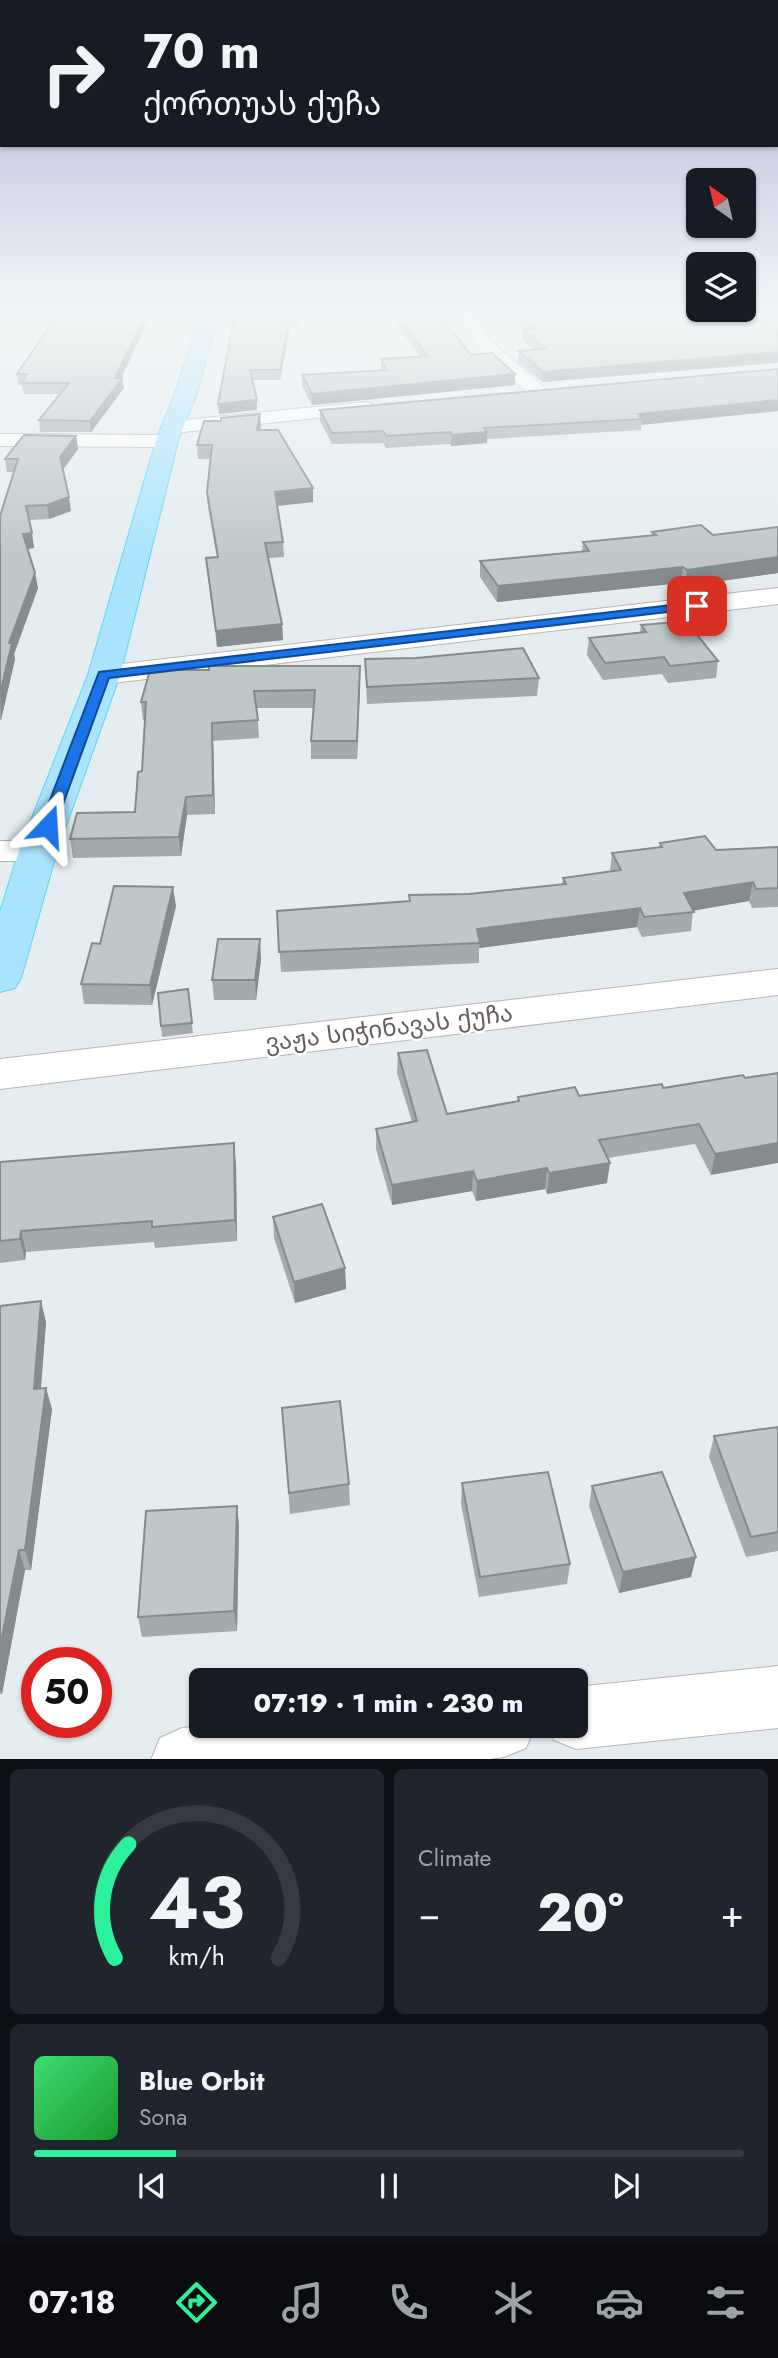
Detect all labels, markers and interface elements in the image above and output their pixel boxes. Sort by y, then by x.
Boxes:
text: 70 m [143,16,260,86]
icon: right [28,28,119,119]
text: ქორთუას ქუჩა [143,81,381,127]
north arrow [686,168,756,238]
map controls [686,168,756,322]
button: layers [686,252,756,322]
pin [667,576,727,636]
icon: arrive [678,587,716,625]
position arrow [11,789,85,863]
street label: ვაჟა სიჭინავას ქუჩა [263,995,515,1060]
speed limit sign: 50 [21,1647,112,1738]
text: 07:19 · 1 min · 230 m [253,1684,524,1722]
text: Climate [418,1841,491,1875]
text: 43 [149,1850,245,1955]
text: 20° [537,1875,624,1951]
text: − [418,1886,440,1941]
text: + [721,1886,744,1941]
text: km/h [169,1937,225,1973]
text: Blue Orbit [139,2062,264,2100]
text: Sona [139,2100,187,2134]
icon: previous [133,2167,171,2205]
icon: pause [370,2167,408,2205]
icon: next [607,2167,645,2205]
icon: directions [172,2278,221,2327]
icon: music [278,2278,327,2327]
icon: phone [384,2278,433,2327]
icon: climate [489,2278,538,2327]
icon: car [595,2278,644,2327]
icon: filters [701,2278,750,2327]
text: 07:18 [28,2279,115,2325]

